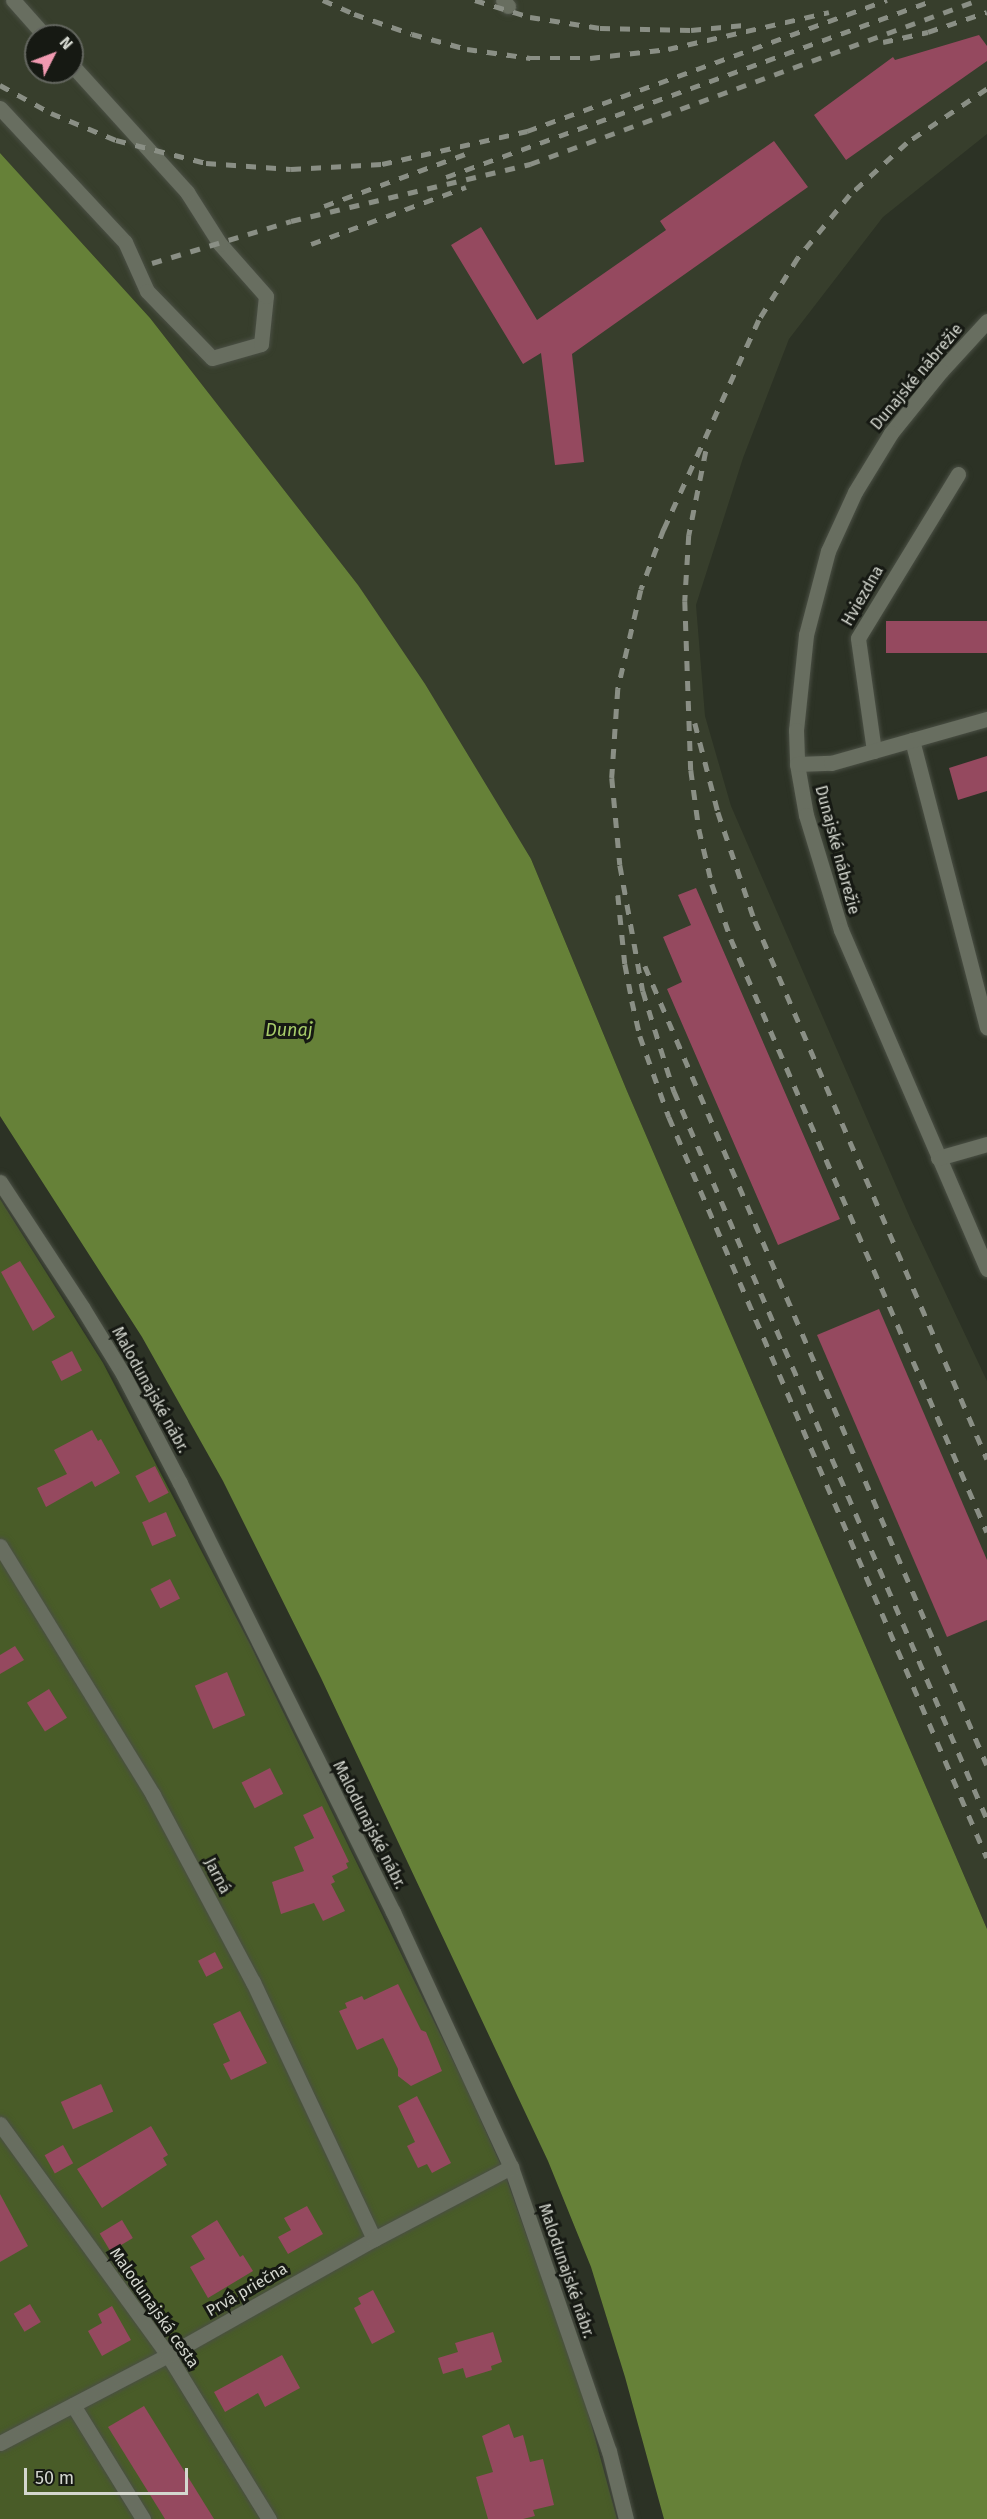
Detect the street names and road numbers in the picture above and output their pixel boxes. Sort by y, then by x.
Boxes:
street label: Dunajské nábrežie [867,320,967,434]
street label: Hviezdna [838,562,888,630]
street label: Dunajské nábrežie [811,783,863,917]
street label: Malodunajské nábr. [107,1324,193,1456]
street label: Malodunajské nábr. [328,1758,410,1892]
street label: Jarná [200,1855,234,1897]
street label: Malodunajské nábr. [534,2201,598,2341]
street label: Malodunajská cesta [105,2244,203,2372]
street label: Prvá priečna [203,2259,291,2321]

